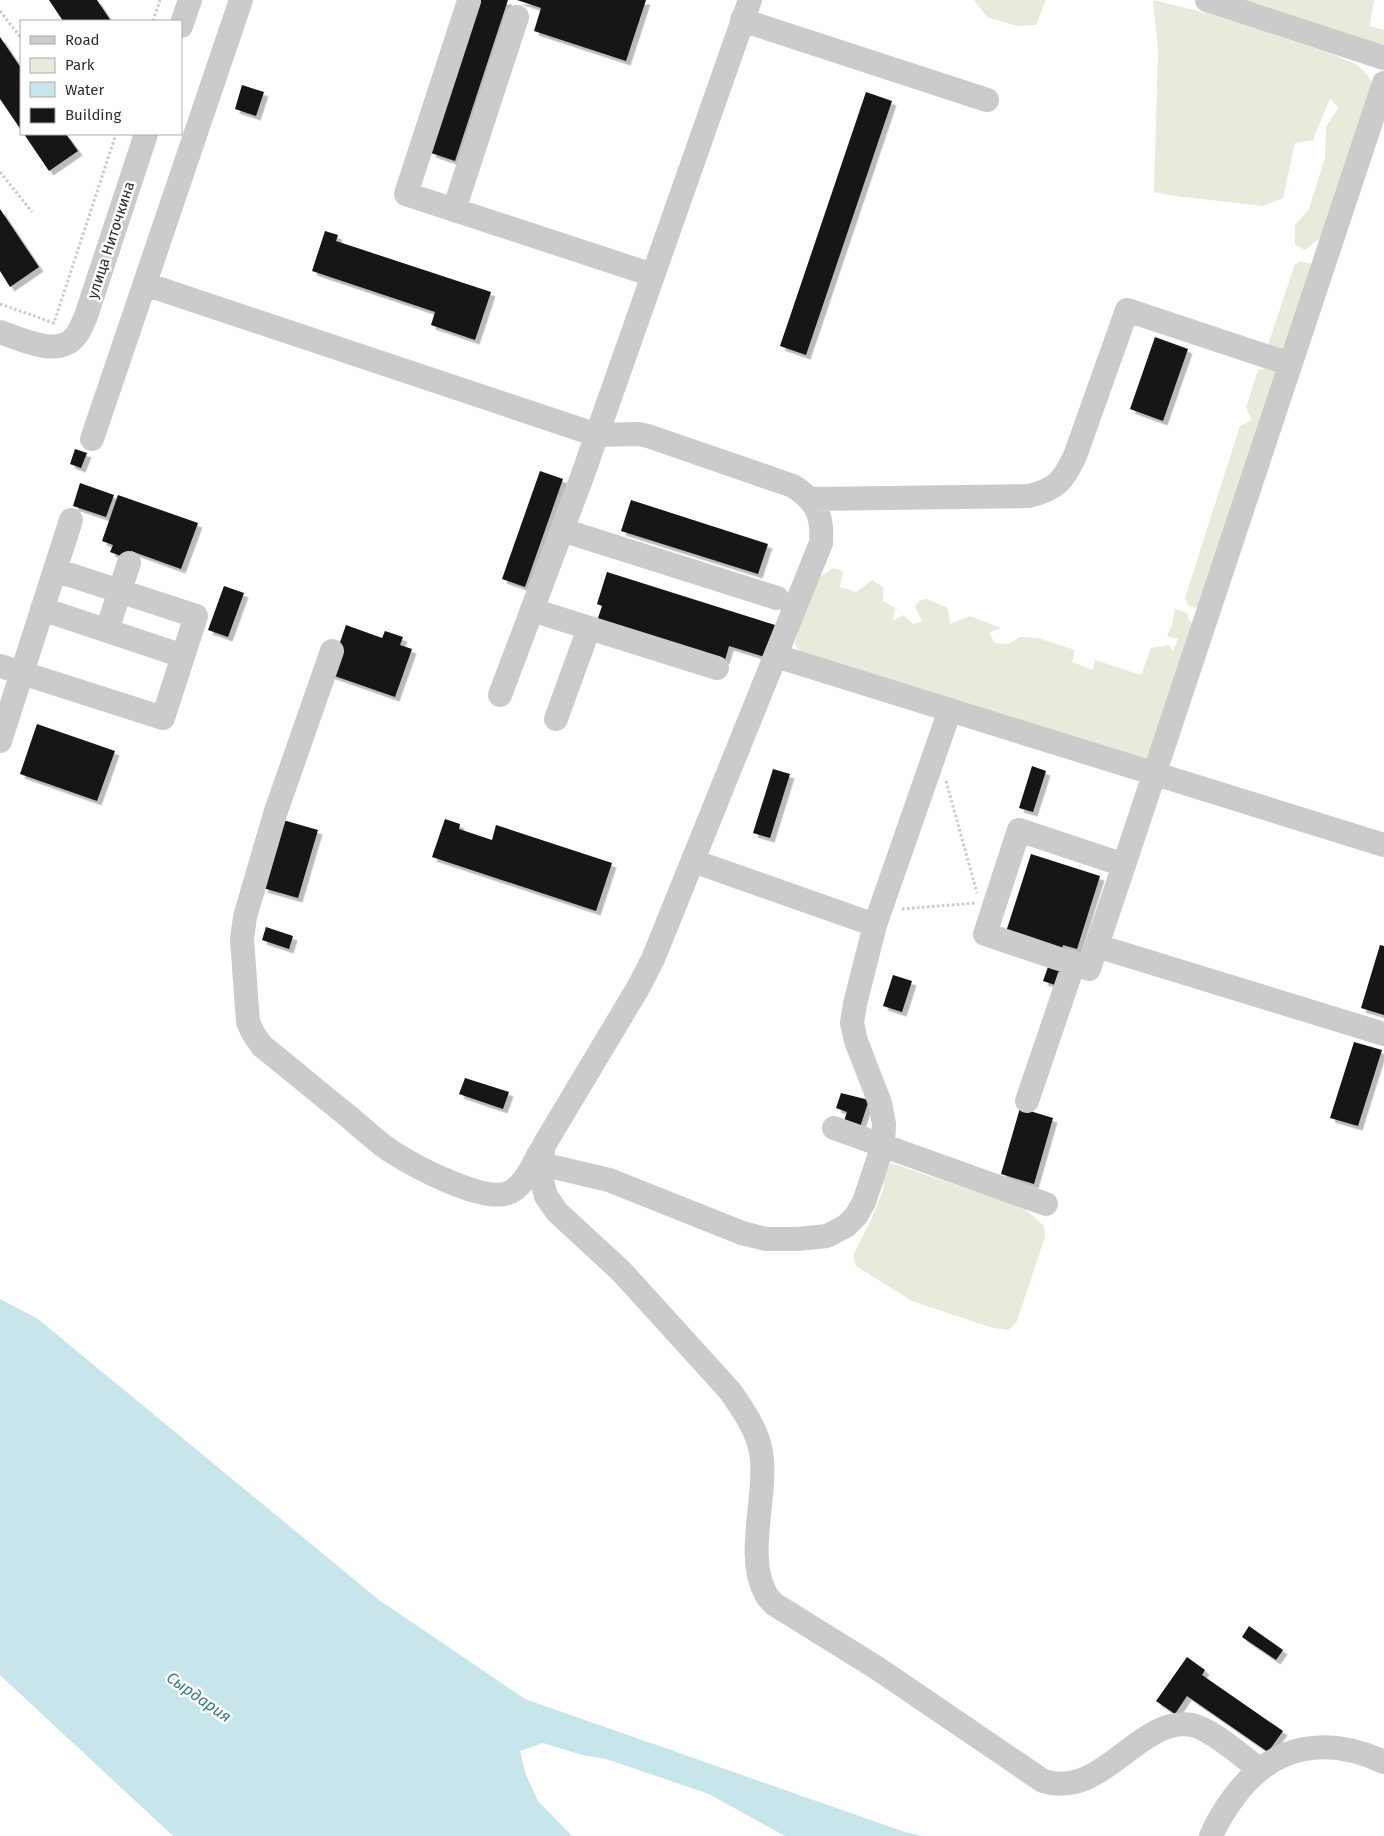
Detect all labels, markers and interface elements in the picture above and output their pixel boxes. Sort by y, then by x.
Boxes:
legend [20,20,182,135]
text: Road [65,31,100,49]
text: Park [65,56,95,74]
text: Water [65,81,104,99]
text: Building [65,106,121,124]
street label: улица Ниточкина [84,179,138,301]
water label: Сырдария [163,1668,235,1726]

